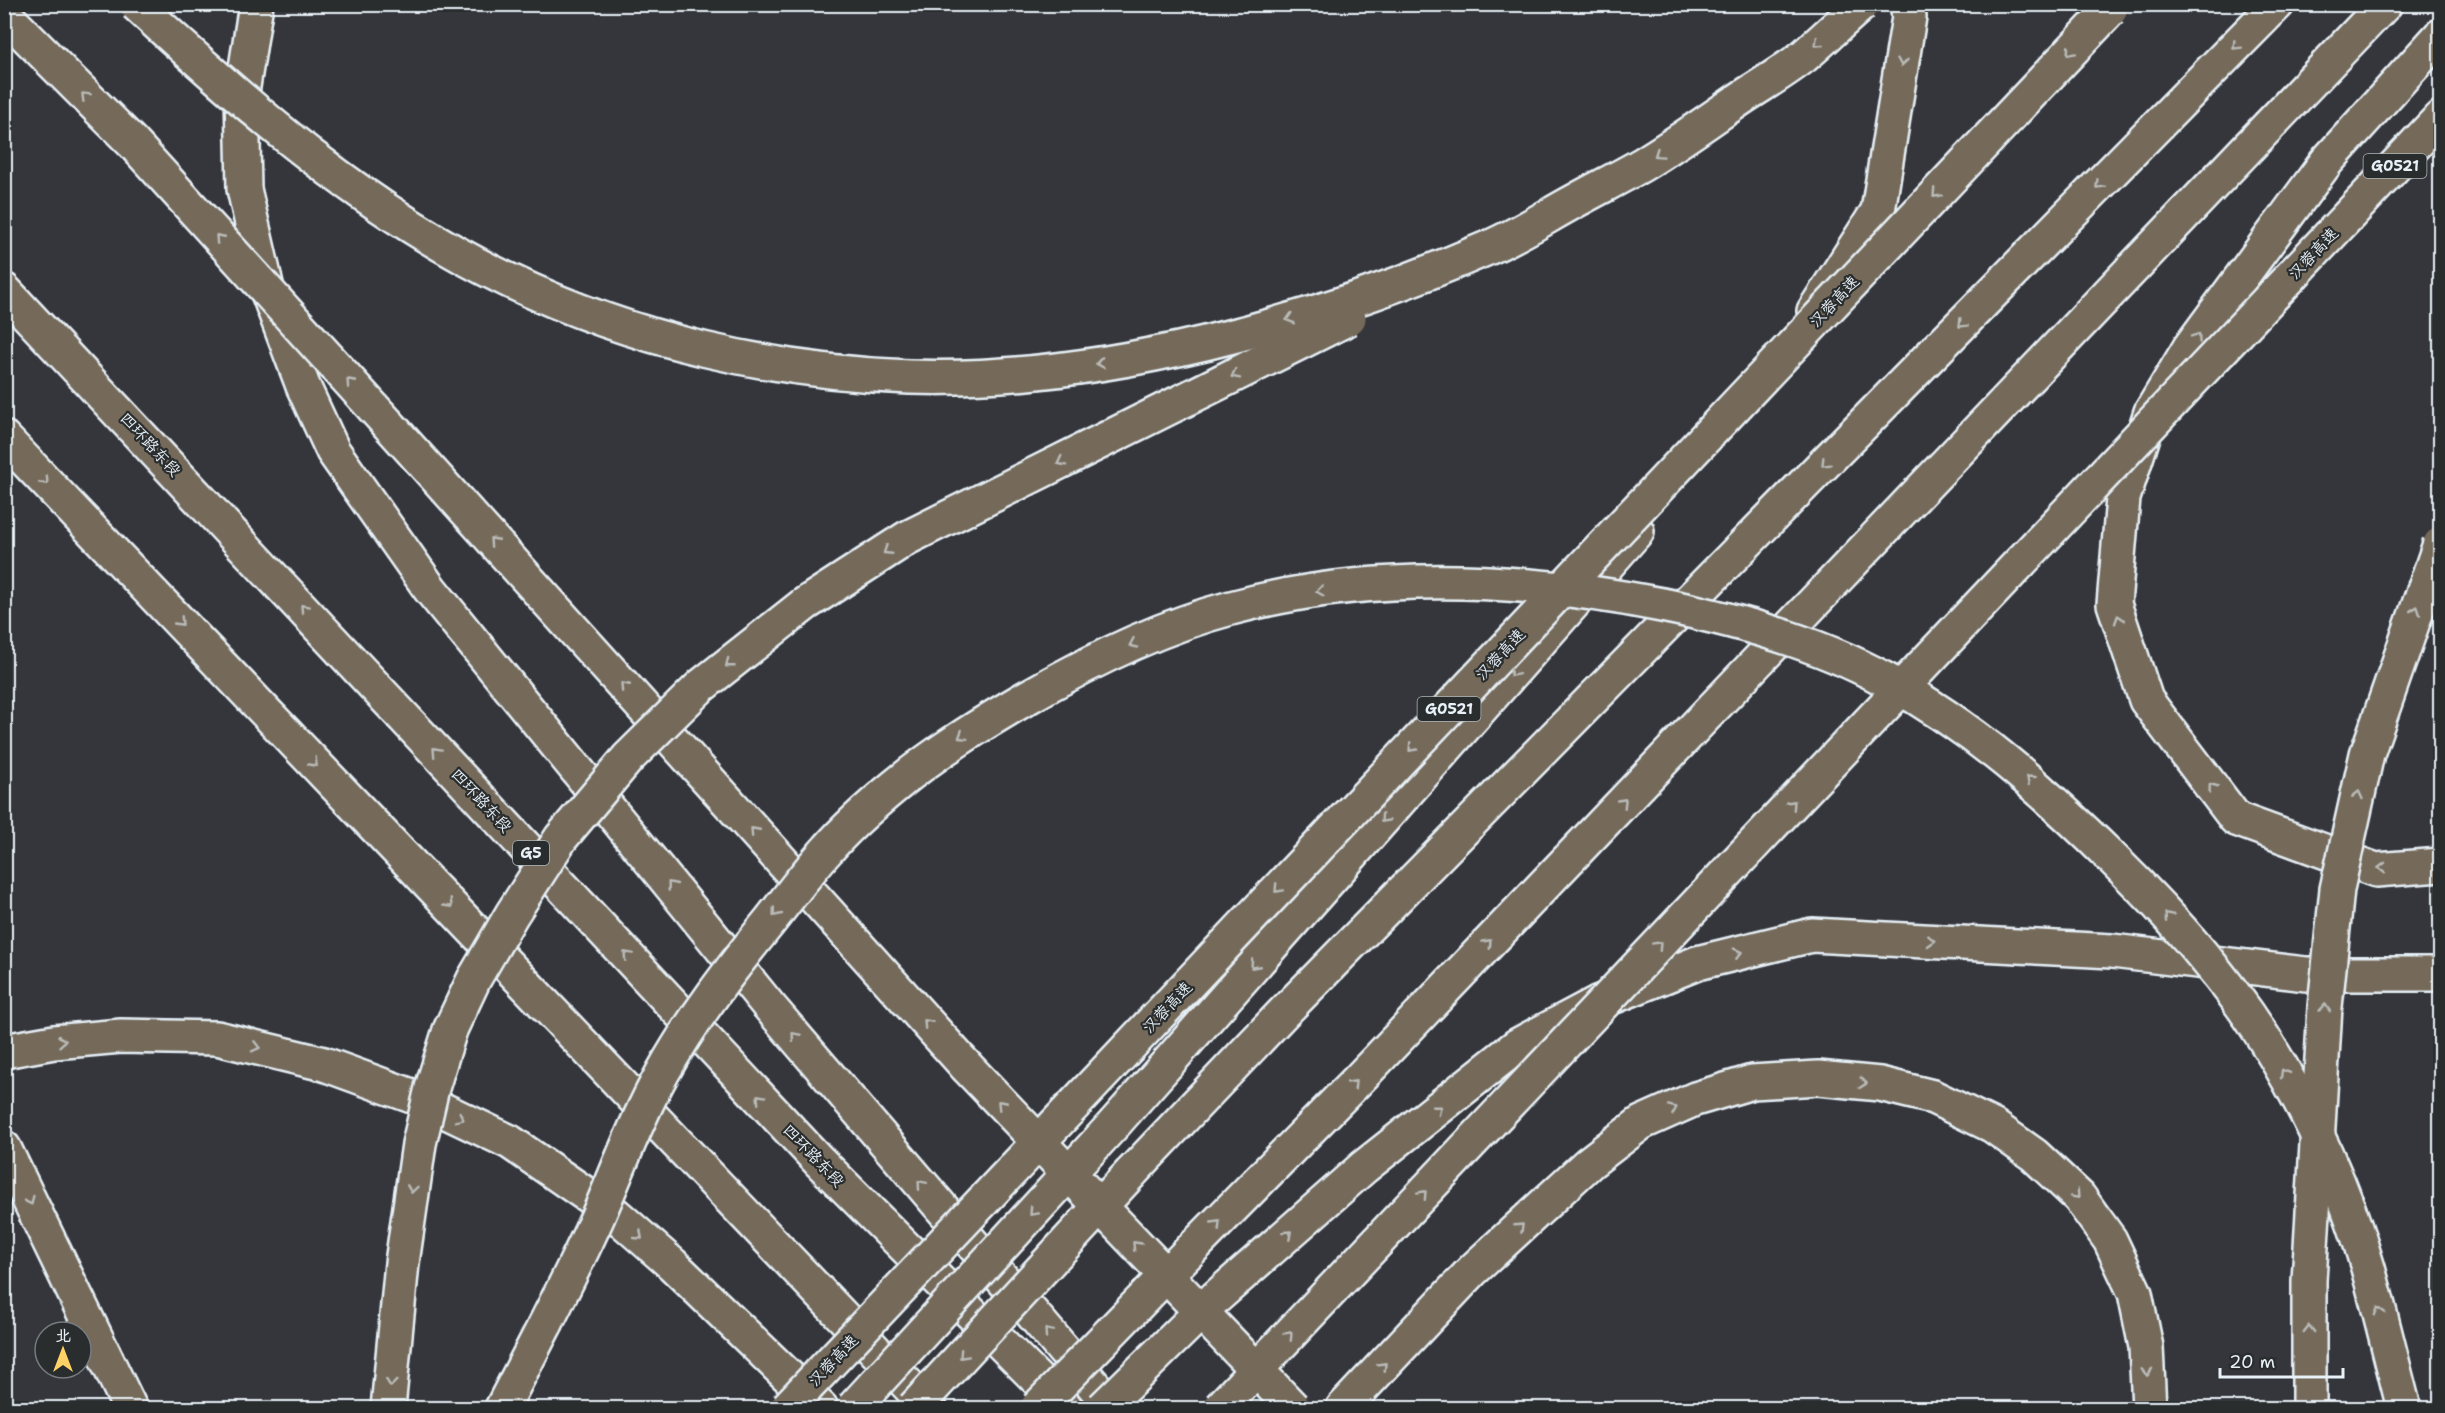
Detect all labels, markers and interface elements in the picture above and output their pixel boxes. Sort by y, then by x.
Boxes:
one-way arrow [1814,36,1825,47]
one-way arrow [2232,40,2243,50]
one-way arrow [2066,46,2077,56]
one-way arrow [1896,57,1909,67]
one-way arrow [82,92,93,103]
one-way arrow [1654,147,1665,158]
road number: G0521 [2364,154,2426,178]
one-way arrow [2096,178,2106,189]
one-way arrow [1932,187,1943,197]
street label: 汉蓉高速 [2284,223,2343,284]
one-way arrow [215,234,226,245]
street label: 汉蓉高速 [1805,271,1864,332]
one-way arrow [1285,312,1296,325]
one-way arrow [1959,316,1970,327]
one-way arrow [2190,332,2201,343]
one-way arrow [1095,357,1105,369]
one-way arrow [1230,367,1241,379]
one-way arrow [346,378,357,389]
street label: 四环路东段 [116,408,186,481]
one-way arrow [1056,454,1067,466]
one-way arrow [1822,455,1833,466]
one-way arrow [38,474,49,484]
one-way arrow [489,537,500,548]
one-way arrow [883,544,894,555]
one-way arrow [1316,584,1325,596]
one-way arrow [300,604,311,615]
one-way arrow [2409,605,2422,615]
one-way arrow [172,614,183,625]
one-way arrow [2114,614,2126,624]
street label: 汉蓉高速 [1471,624,1530,685]
one-way arrow [1129,636,1140,648]
one-way arrow [725,657,736,668]
one-way arrow [1509,666,1520,677]
one-way arrow [620,682,631,693]
road number: G0521 [1418,697,1480,721]
one-way arrow [958,728,968,740]
one-way arrow [1408,741,1419,751]
one-way arrow [433,747,444,758]
one-way arrow [307,755,318,766]
street label: 四环路东段 [447,764,517,837]
one-way arrow [2026,775,2037,786]
one-way arrow [2208,783,2219,794]
one-way arrow [2351,791,2364,801]
one-way arrow [1616,799,1627,809]
one-way arrow [1785,800,1796,810]
one-way arrow [1380,812,1391,823]
one-way arrow [750,827,761,838]
road number: G5 [513,841,549,865]
one-way arrow [2378,862,2387,874]
one-way arrow [667,881,678,892]
one-way arrow [1274,883,1285,893]
one-way arrow [442,897,453,907]
one-way arrow [773,906,784,917]
one-way arrow [2164,912,2175,923]
one-way arrow [1927,935,1936,948]
one-way arrow [1481,940,1492,950]
one-way arrow [1651,942,1662,952]
one-way arrow [1733,947,1743,960]
one-way arrow [623,951,634,962]
one-way arrow [1251,958,1262,969]
street label: 汉蓉高速 [1138,977,1197,1038]
one-way arrow [2318,1004,2331,1013]
one-way arrow [923,1019,934,1030]
one-way arrow [791,1032,802,1043]
one-way arrow [58,1035,67,1048]
one-way arrow [251,1040,261,1053]
one-way arrow [2279,1069,2291,1079]
one-way arrow [1859,1076,1868,1089]
one-way arrow [1346,1081,1357,1091]
one-way arrow [756,1094,767,1105]
one-way arrow [998,1100,1009,1111]
one-way arrow [1667,1104,1678,1116]
one-way arrow [1431,1105,1442,1116]
one-way arrow [453,1110,464,1122]
street label: 四环路东段 [778,1119,849,1191]
one-way arrow [918,1180,929,1191]
one-way arrow [407,1184,419,1194]
one-way arrow [2069,1189,2080,1199]
one-way arrow [1416,1190,1427,1200]
one-way arrow [23,1194,34,1205]
one-way arrow [1029,1205,1040,1216]
one-way arrow [1209,1220,1220,1231]
one-way arrow [1513,1223,1524,1234]
one-way arrow [632,1229,643,1240]
one-way arrow [1281,1230,1292,1241]
one-way arrow [1132,1241,1143,1251]
one-way arrow [2374,1306,2386,1317]
north arrow [33,1320,93,1380]
one-way arrow [2303,1324,2315,1333]
text: 北 [55,1325,71,1346]
one-way arrow [1044,1328,1055,1339]
street label: 汉蓉高速 [804,1330,863,1391]
one-way arrow [1281,1332,1292,1343]
scale bar [2220,1341,2343,1379]
one-way arrow [960,1348,971,1359]
text: 20 m [2229,1350,2275,1374]
one-way arrow [1376,1362,1387,1372]
one-way arrow [2141,1367,2154,1376]
one-way arrow [385,1378,398,1387]

